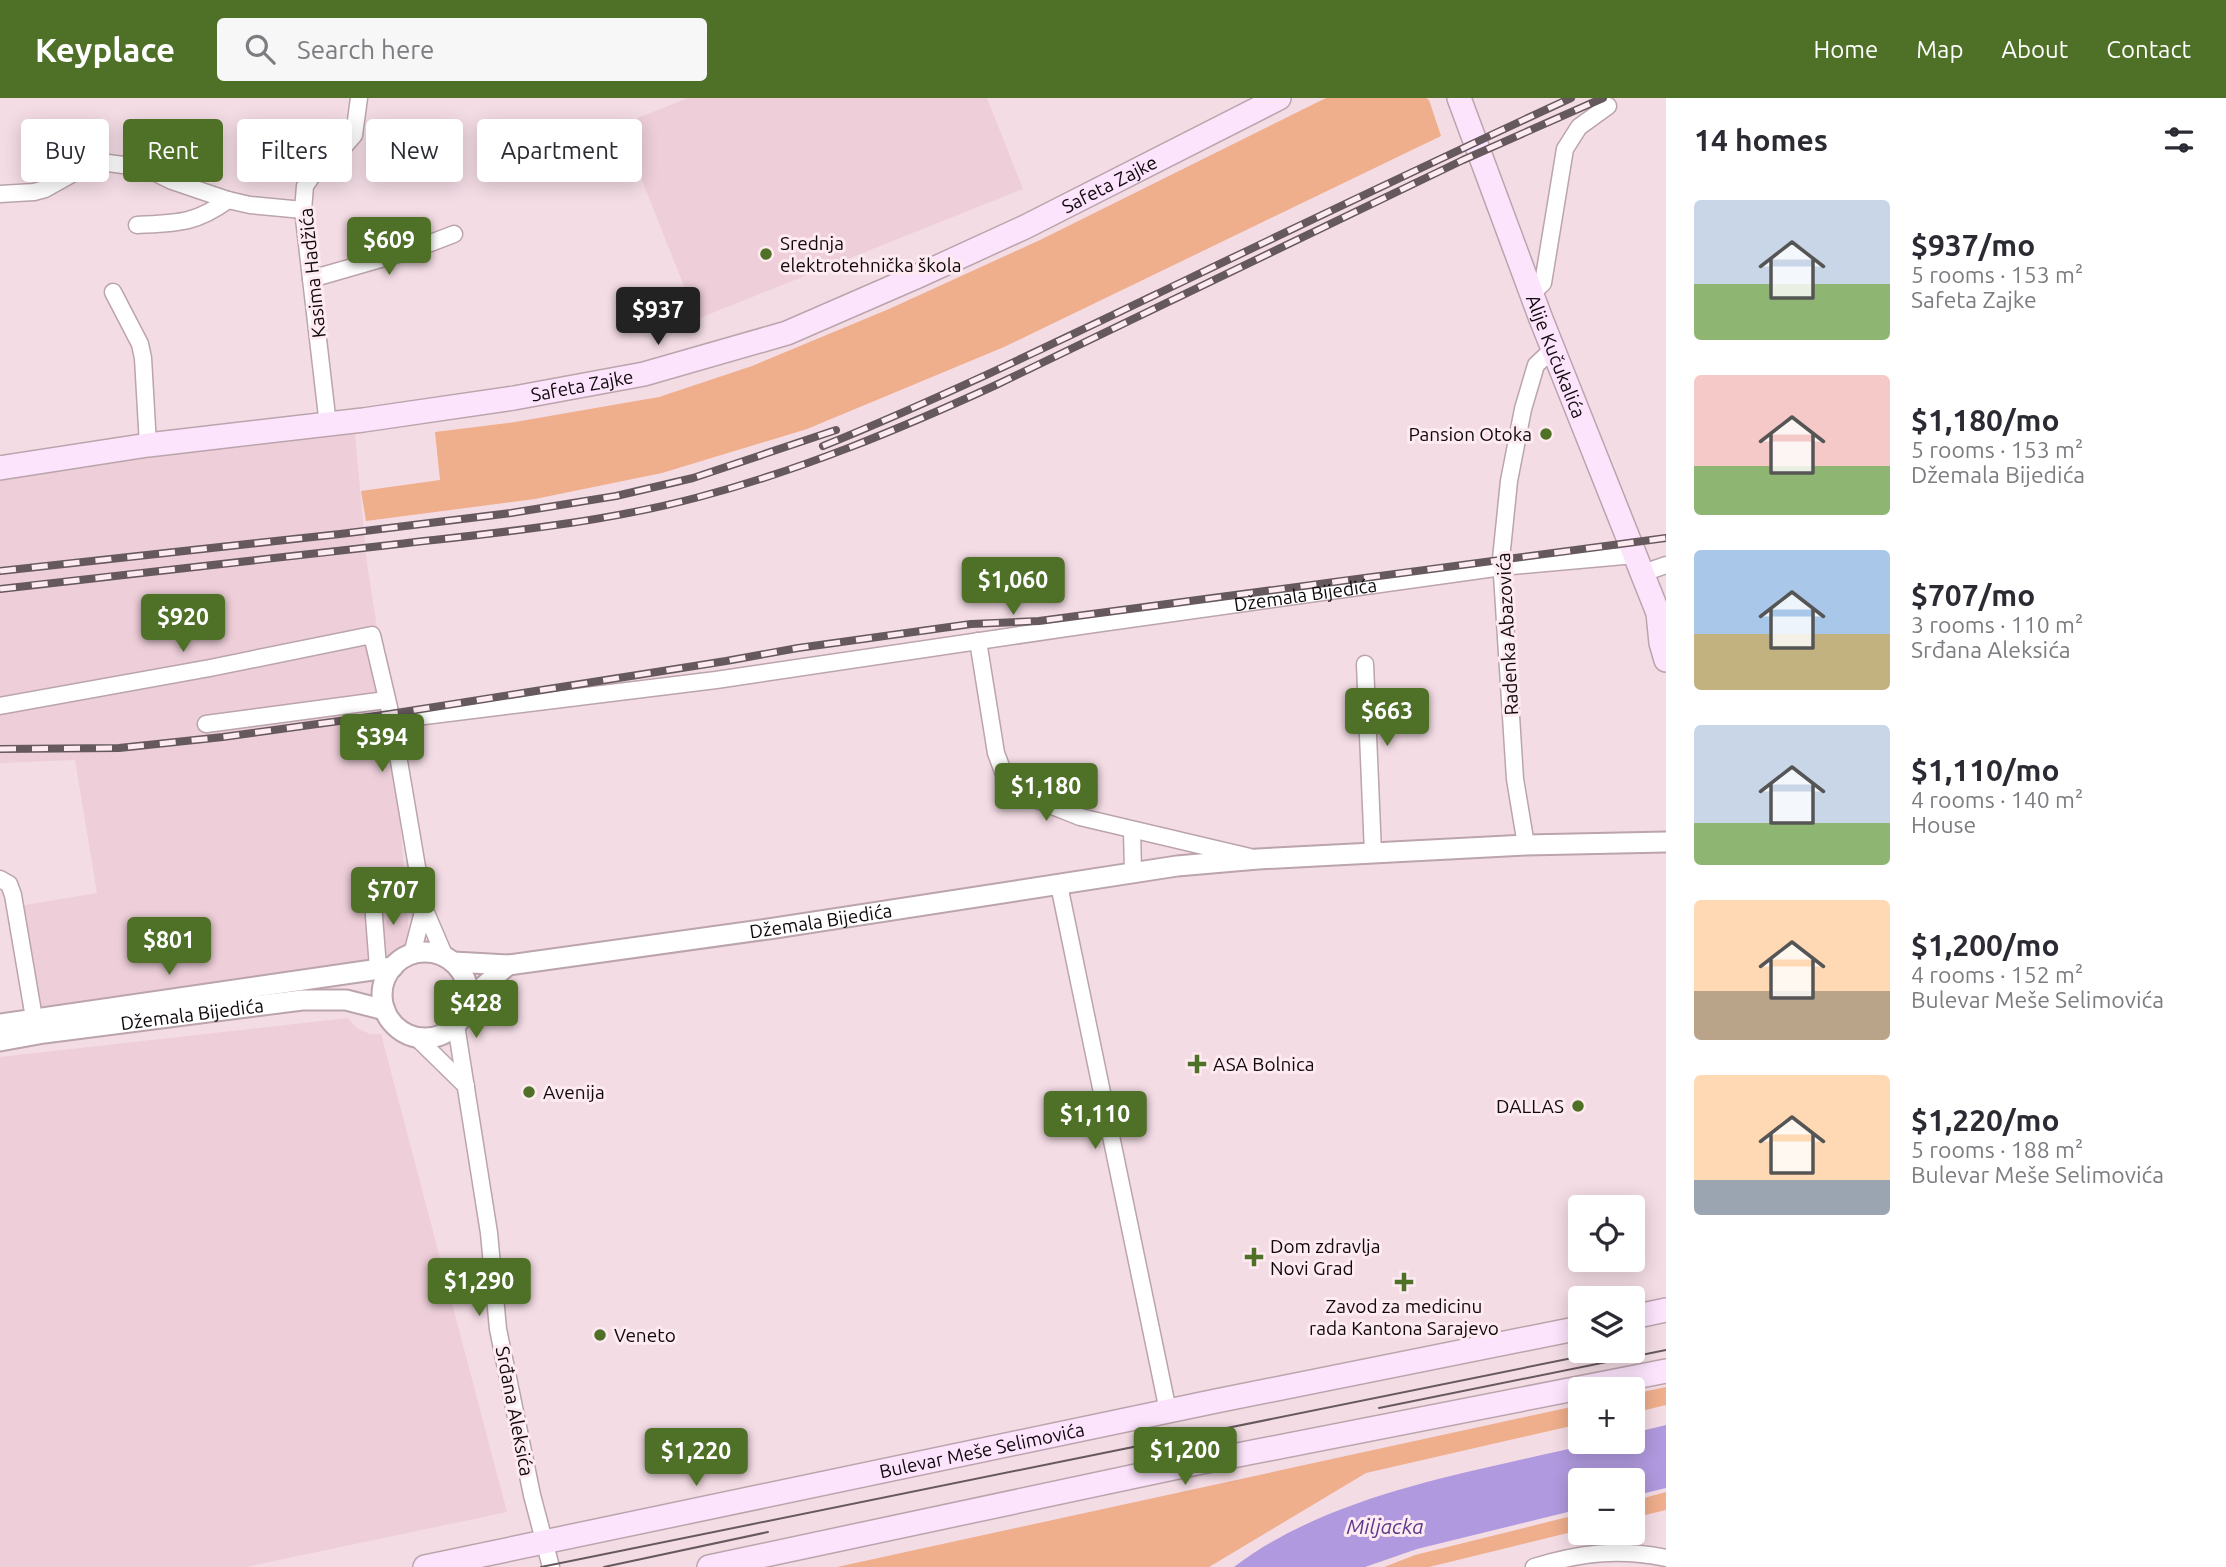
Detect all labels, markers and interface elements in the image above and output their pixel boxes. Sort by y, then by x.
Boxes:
search box [217,18,707,81]
icon: search [241,30,279,68]
text: Keyplace [35,31,175,68]
text: Search here [297,35,434,64]
text: Home [1813,36,1878,63]
text: Map [1916,36,1963,63]
text: About [2001,36,2068,63]
text: Contact [2106,36,2191,63]
chip: Buy [21,119,109,182]
chip: Rent [123,119,223,182]
chip: Filters [237,119,352,182]
chip: New [366,119,463,182]
chip: Apartment [477,119,642,182]
icon: filters [2160,121,2198,159]
text: 14 homes [1694,123,1828,157]
street label: Safeta Zajke [1058,151,1161,217]
street label: Kasima Hadžića [294,207,330,339]
pin: $609 [348,218,430,277]
text: $609 [363,227,415,252]
icon: home [1750,228,1834,312]
text: $937/mo [1911,228,2035,262]
place label: Srednja elektrotehnička škola [780,232,961,276]
marker: Srednja elektrotehnička škola [758,246,774,262]
text: 5 rooms · 153 m² [1911,262,2083,287]
text: Safeta Zajke [1911,287,2037,312]
pin: $937 [617,288,699,347]
street label: Alije Kučukalića [1522,292,1590,421]
text: $937 [632,297,684,322]
street label: Safeta Zajke [529,365,635,406]
icon: home [1750,403,1834,487]
text: $1,180/mo [1911,403,2060,437]
place label: Pansion Otoka [1408,423,1532,445]
marker: Pansion Otoka [1538,426,1554,442]
text: 5 rooms · 153 m² [1911,437,2083,462]
text: Džemala Bijedića [1911,462,2085,487]
street label: Radenka Abazovića [1492,552,1522,716]
pin: $1,060 [956,558,1070,617]
text: $1,060 [978,567,1048,592]
street label: Džemala Bijedića [1233,574,1378,615]
icon: home [1750,578,1834,662]
text: $707/mo [1911,578,2035,612]
pin: $920 [142,594,224,654]
text: $920 [157,604,209,629]
text: 3 rooms · 110 m² [1911,612,2083,637]
text: Srđana Aleksića [1911,637,2071,662]
pin: $663 [1346,688,1428,748]
text: $663 [1361,698,1413,723]
pin: $394 [341,714,423,774]
text: $394 [356,724,408,749]
icon: home [1750,753,1834,837]
text: $1,110/mo [1911,753,2060,787]
pin: $1,180 [989,764,1103,823]
text: $1,180 [1011,773,1081,798]
text: 4 rooms · 140 m² [1911,787,2083,812]
text: House [1911,812,1976,837]
pin: $707 [352,868,434,927]
text: $707 [367,877,419,902]
street label: Džemala Bijedića [748,899,894,942]
pin: $801 [128,918,210,977]
text: $801 [143,927,195,952]
icon: home [1750,928,1834,1012]
text: $1,200/mo [1911,928,2060,962]
text: 4 rooms · 152 m² [1911,962,2083,987]
pin: $428 [435,981,517,1040]
text: Bulevar Meše Selimovića [1911,987,2164,1012]
text: $428 [450,990,502,1015]
street label: Džemala Bijedića [119,994,265,1034]
place label: ASA Bolnica [1213,1053,1314,1075]
marker: ASA Bolnica [1187,1054,1207,1074]
place label: Avenija [543,1081,605,1103]
marker: Avenija [521,1084,537,1100]
pin: $1,110 [1038,1091,1152,1151]
place label: DALLAS [1496,1095,1564,1117]
marker: DALLAS [1570,1098,1586,1114]
text: $1,110 [1060,1101,1130,1126]
icon: home [1750,1103,1834,1187]
text: $1,220/mo [1911,1103,2060,1137]
text: 5 rooms · 188 m² [1911,1137,2083,1162]
text: Bulevar Meše Selimovića [1911,1162,2164,1187]
map controls [1568,1195,1645,1545]
button: locate [1568,1195,1645,1272]
place label: Dom zdravlja Novi Grad [1270,1235,1381,1279]
marker: Dom zdravlja Novi Grad [1244,1247,1264,1267]
pin: $1,290 [422,1258,536,1318]
text: $1,290 [444,1268,514,1293]
marker: Zavod za medicinu rada Kantona Sarajevo [1394,1272,1414,1292]
button: layers [1568,1286,1645,1363]
place label: Zavod za medicinu rada Kantona Sarajevo [1309,1295,1499,1339]
place label: Veneto [614,1324,676,1346]
marker: Veneto [592,1327,608,1343]
street label: Srđana Aleksića [492,1344,538,1478]
button: + [1568,1377,1645,1454]
street label: Bulevar Meše Selimovića [877,1418,1086,1482]
pin: $1,220 [639,1428,753,1488]
pin: $1,200 [1128,1428,1242,1487]
text: $1,200 [1150,1437,1220,1462]
text: $1,220 [661,1438,731,1463]
button: − [1568,1468,1645,1545]
water label: Miljacka [1346,1514,1424,1538]

